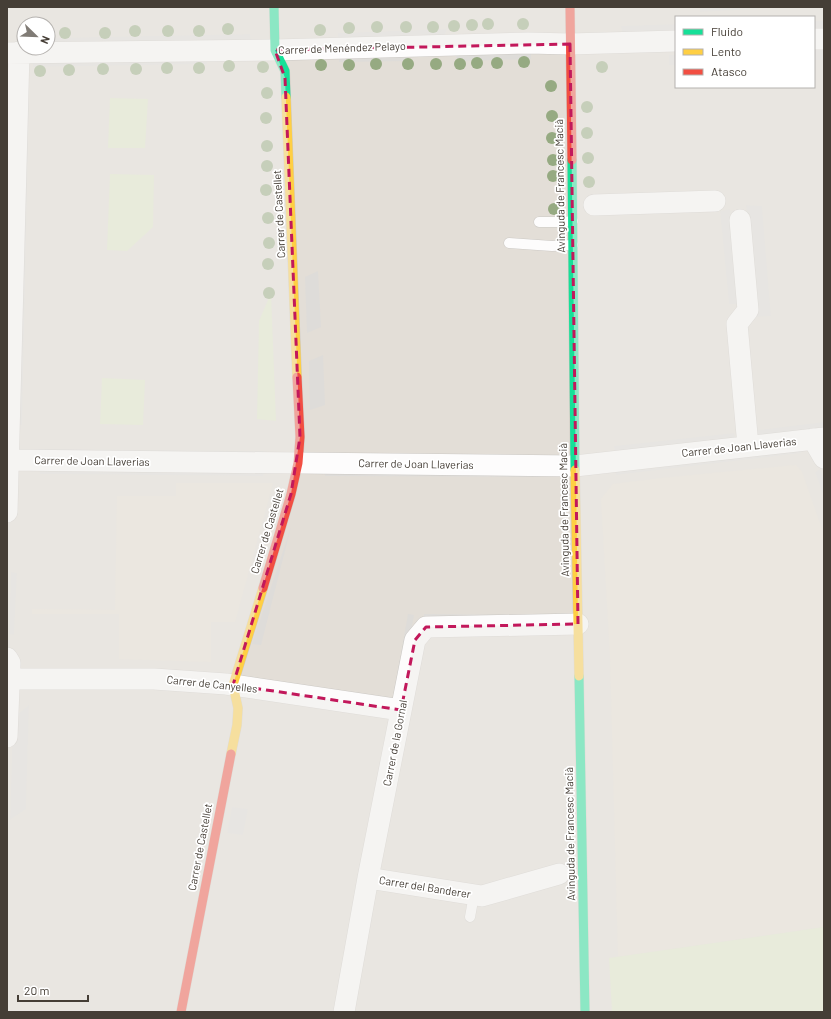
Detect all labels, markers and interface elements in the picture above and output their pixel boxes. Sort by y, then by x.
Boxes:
north arrow [16,16,56,56]
legend [675,16,815,88]
text: Fluido [711,24,743,38]
text: N [38,34,53,46]
street label: Carrer de Menéndez Pelayo [278,39,406,56]
text: Lento [711,44,741,58]
text: Atasco [711,64,747,78]
street label: Avinguda de Francesc Macià [552,119,567,253]
street label: Carrer de Castellet [270,170,287,258]
street label: Carrer de Joan Llaverias [681,434,797,459]
street label: Avinguda de Francesc Macià [556,443,571,577]
street label: Carrer de Joan Llaverias [34,453,150,468]
street label: Carrer de Joan Llaverias [358,456,474,471]
street label: Carrer de Castellet [247,487,286,575]
street label: Carrer de Canyelles [166,672,258,695]
street label: Carrer de la Gornal [380,699,409,787]
street label: Avinguda de Francesc Macià [562,767,577,901]
street label: Carrer de Castellet [185,802,214,892]
street label: Carrer del Banderer [378,873,472,900]
scale bar [18,977,88,1003]
text: 20 m [24,983,50,997]

